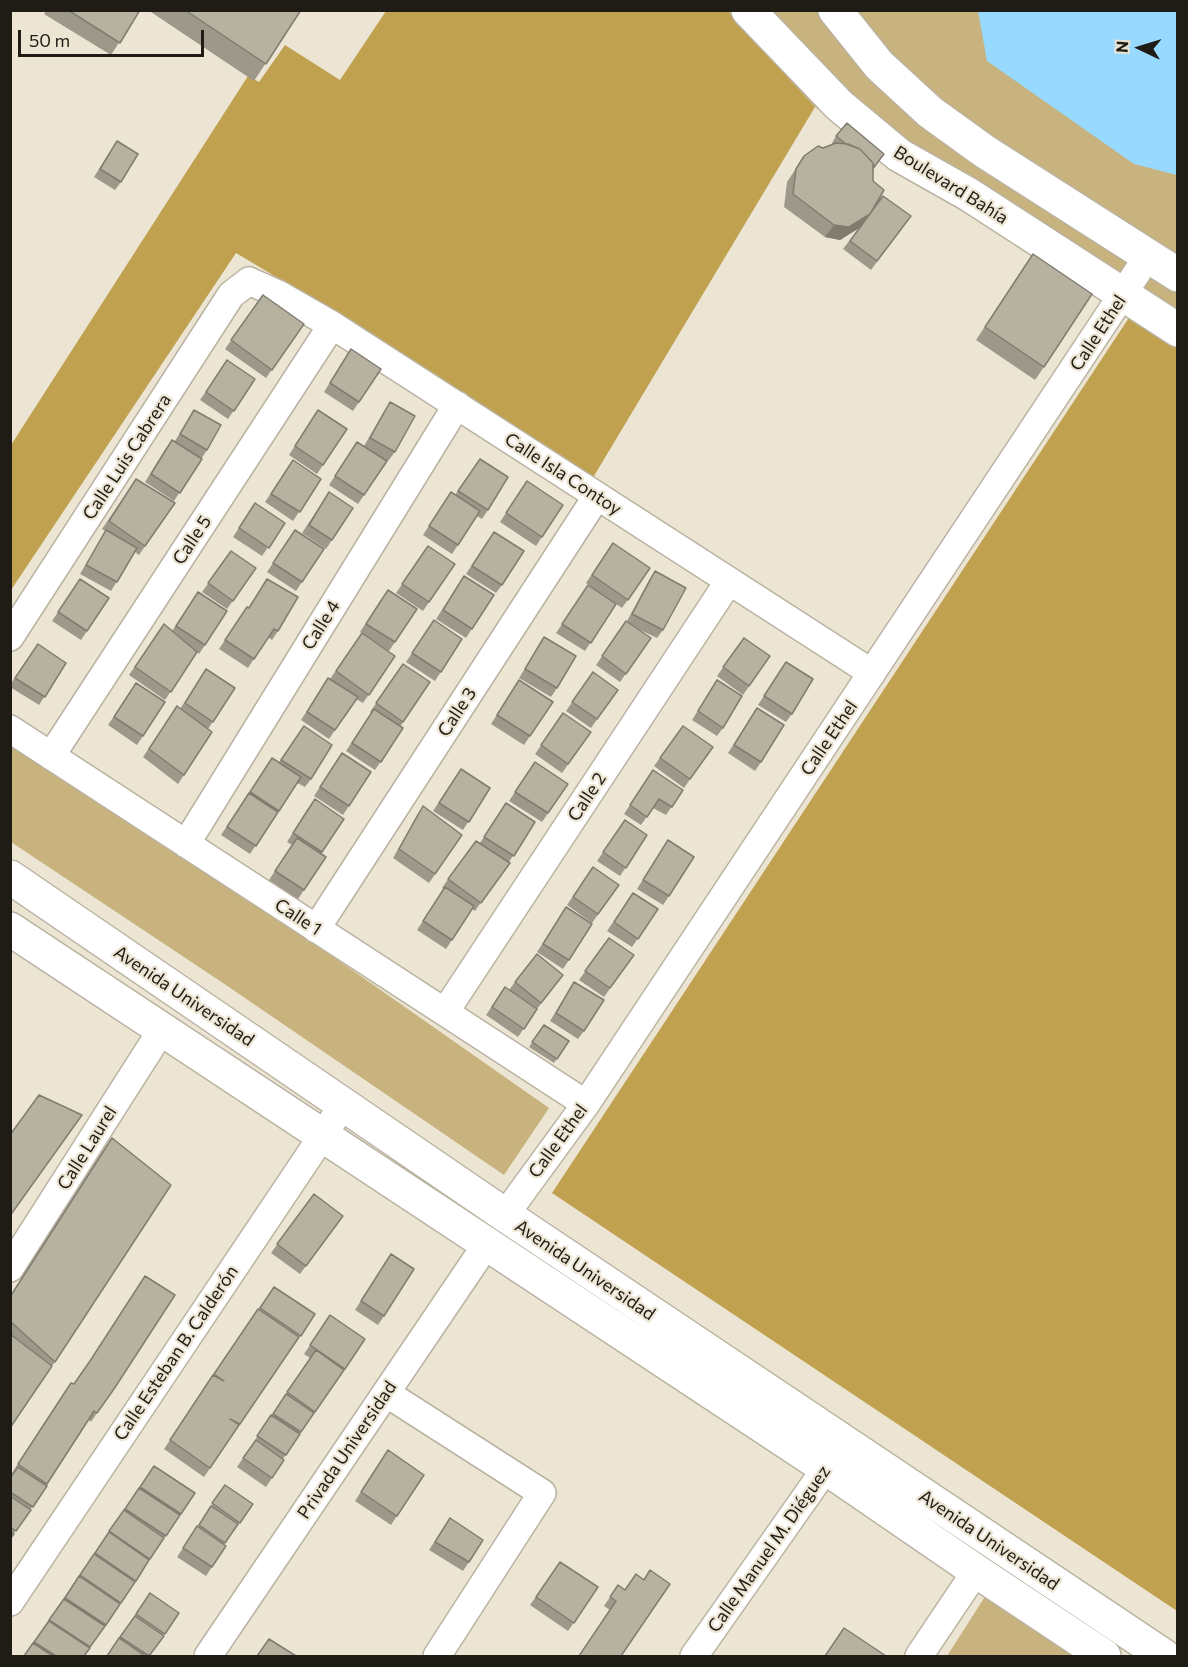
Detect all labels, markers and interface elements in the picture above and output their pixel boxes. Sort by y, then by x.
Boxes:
scale bar [21,18,207,56]
north arrow [1110,18,1170,78]
text: 50 m [29,29,70,51]
text: N [1112,40,1131,53]
street label: Boulevard Bahía [890,141,1012,229]
street label: Calle Ethel [1065,291,1131,375]
street label: Calle Luis Cabrera [78,390,176,524]
street label: Calle Isla Contoy [501,428,625,520]
street label: Calle 5 [168,511,216,569]
street label: Calle 4 [297,596,345,654]
street label: Calle 3 [433,683,481,741]
street label: Calle Ethel [796,696,862,780]
street label: Calle 2 [563,769,611,825]
street label: Calle 1 [271,894,325,940]
street label: Avenida Universidad [110,941,258,1051]
street label: Calle Ethel [524,1100,592,1182]
street label: Calle Laurel [53,1102,121,1194]
street label: Avenida Universidad [511,1215,659,1325]
street label: Calle Esteban B. Calderón [109,1261,243,1445]
street label: Privada Universidad [293,1377,401,1523]
street label: Calle Manuel M. Diéguez [703,1461,835,1637]
street label: Avenida Universidad [915,1485,1063,1595]

